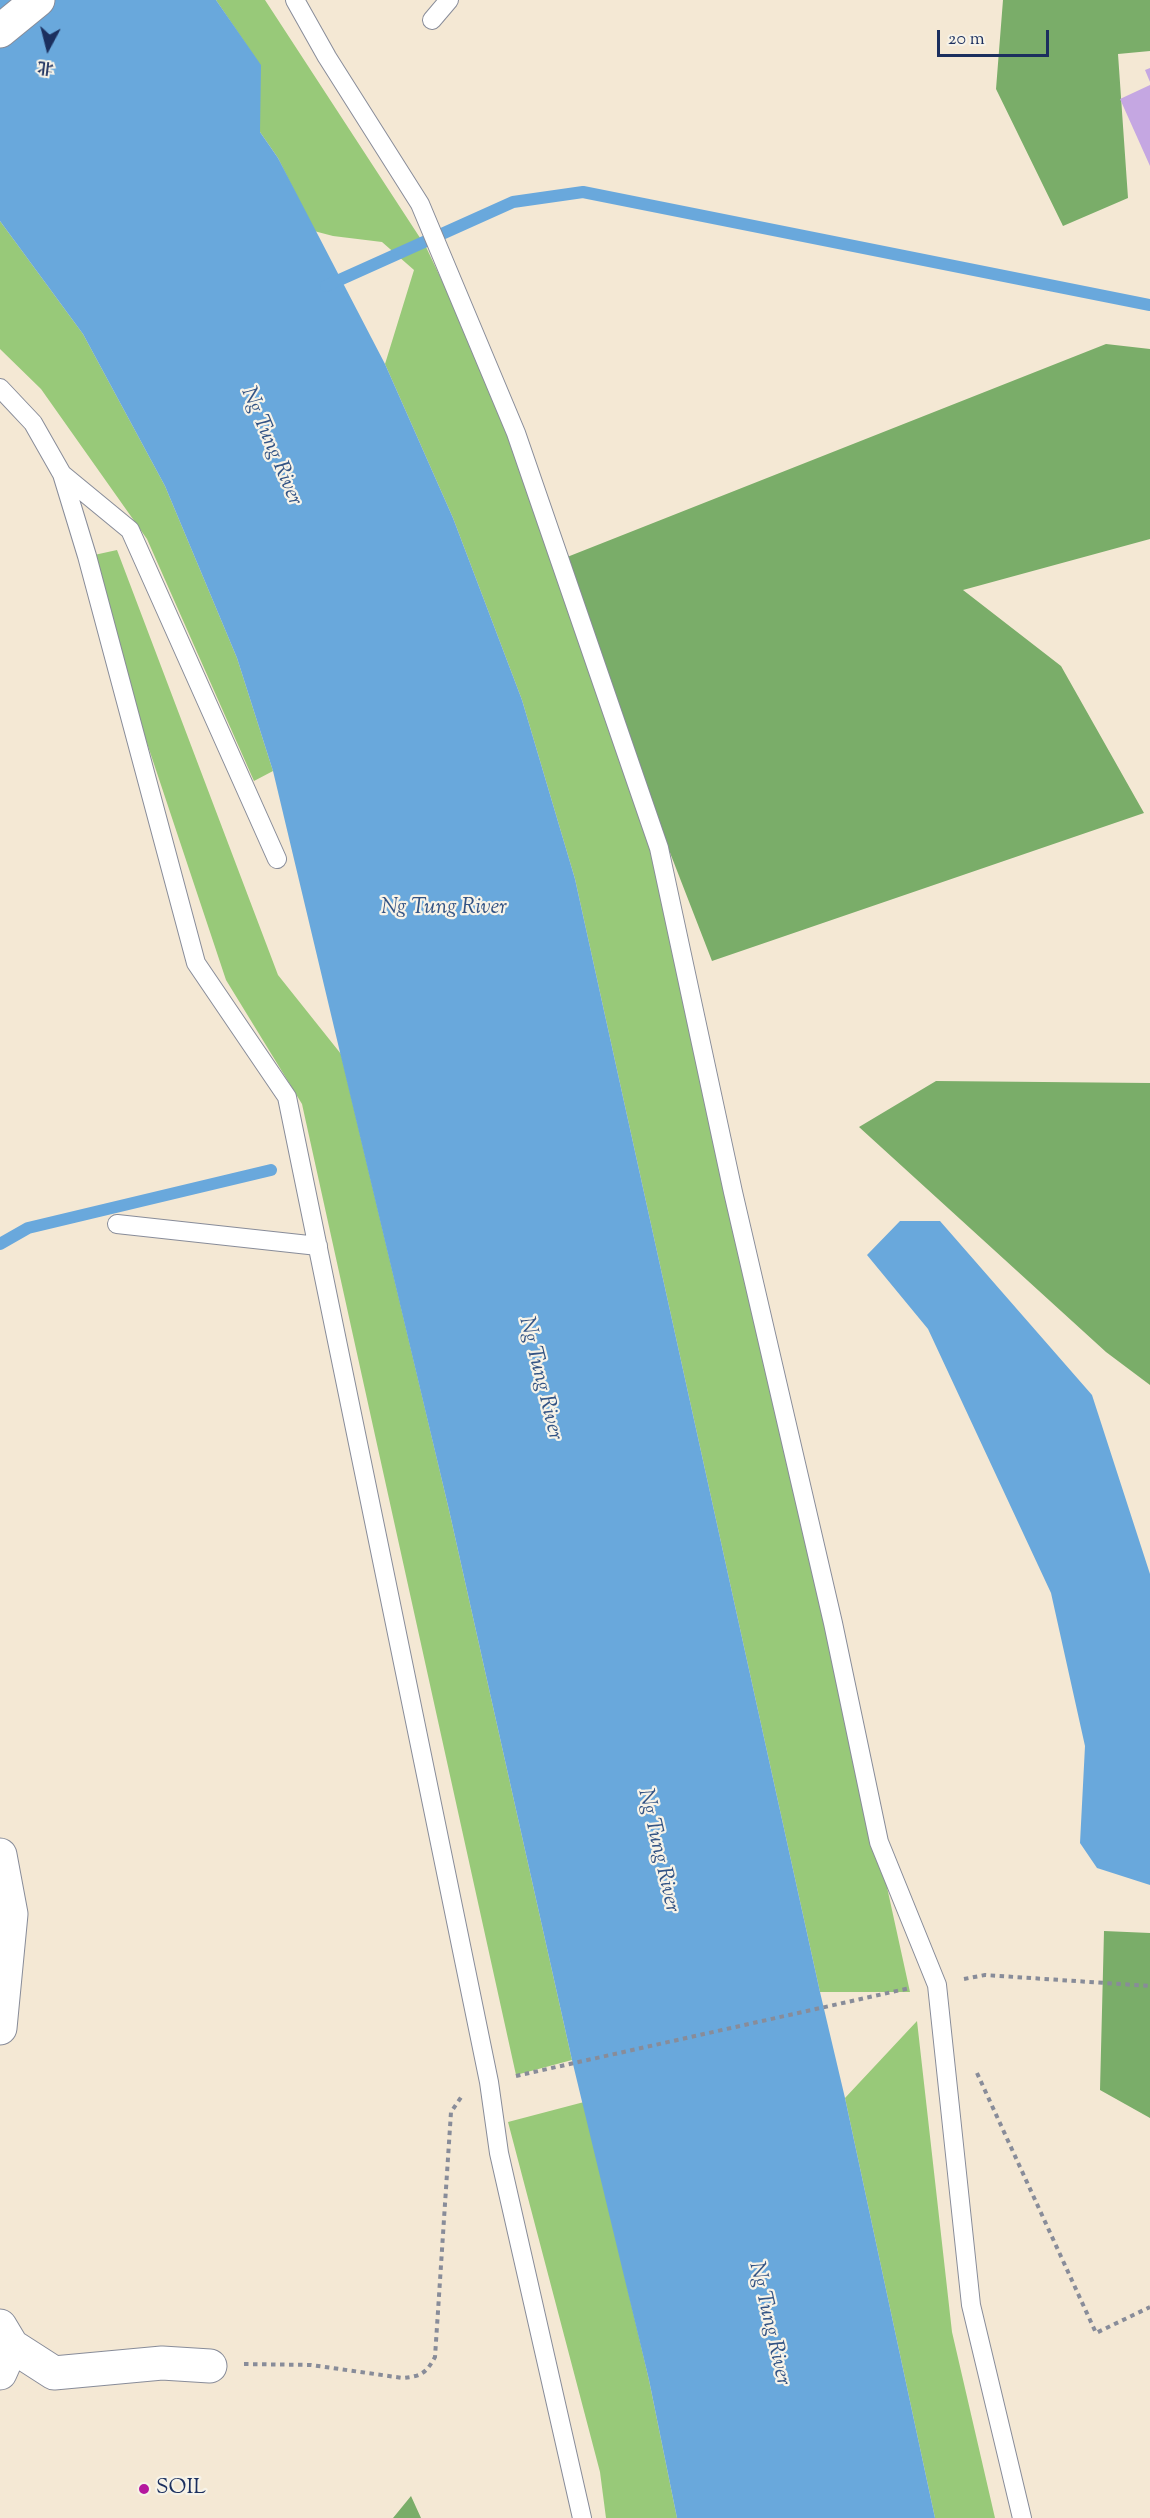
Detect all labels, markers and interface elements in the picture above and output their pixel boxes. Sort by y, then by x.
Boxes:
north arrow [18,18,78,78]
scale bar [940,18,1052,56]
text: 20 m [948,27,985,53]
text: 北 [36,54,55,79]
water label: Ng Tung River [233,384,307,510]
water label: Ng Tung River [381,896,507,922]
water label: Ng Tung River [511,1315,567,1443]
water label: Ng Tung River [630,1787,684,1915]
water label: Ng Tung River [741,2260,795,2388]
place label: SOIL [156,2476,206,2502]
marker: SOIL [137,2482,151,2496]

